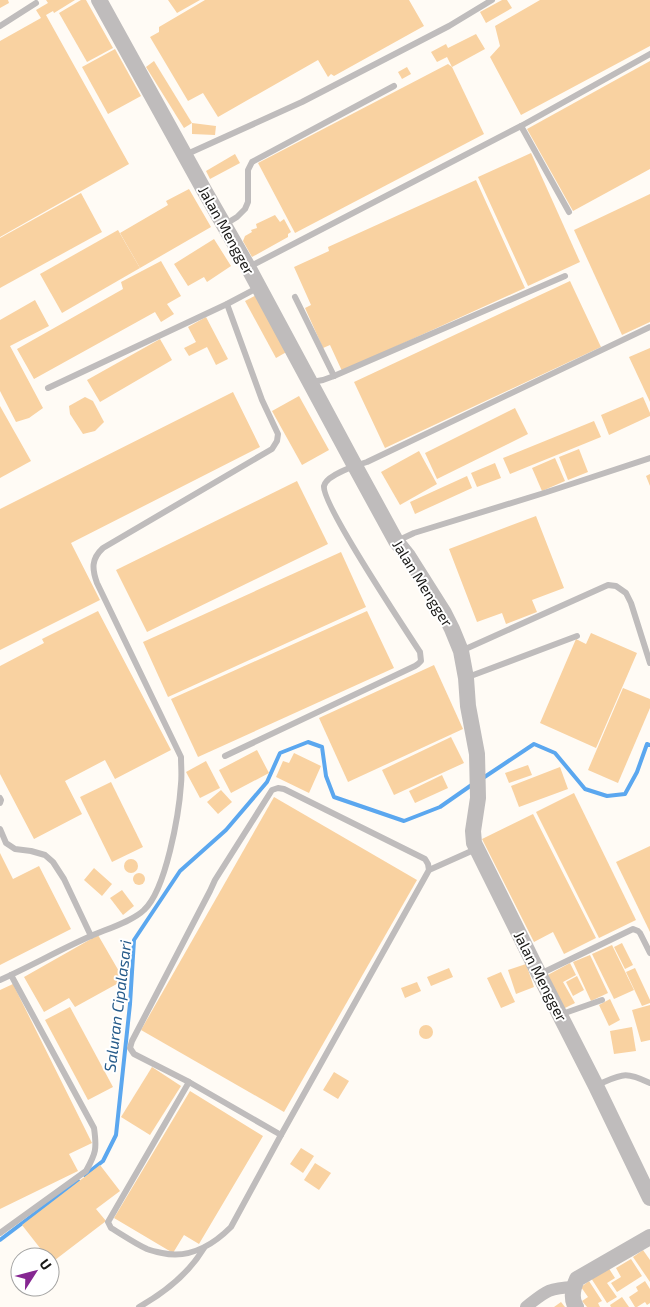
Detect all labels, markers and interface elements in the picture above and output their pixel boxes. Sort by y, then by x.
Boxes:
street label: Jalan Mengger [195,182,259,278]
street label: Jalan Mengger [389,536,457,630]
street label: Jalan Mengger [511,928,571,1024]
water label: Saluran Cipalasari [99,939,135,1073]
north arrow [10,1247,60,1297]
text: U [36,1255,56,1273]

